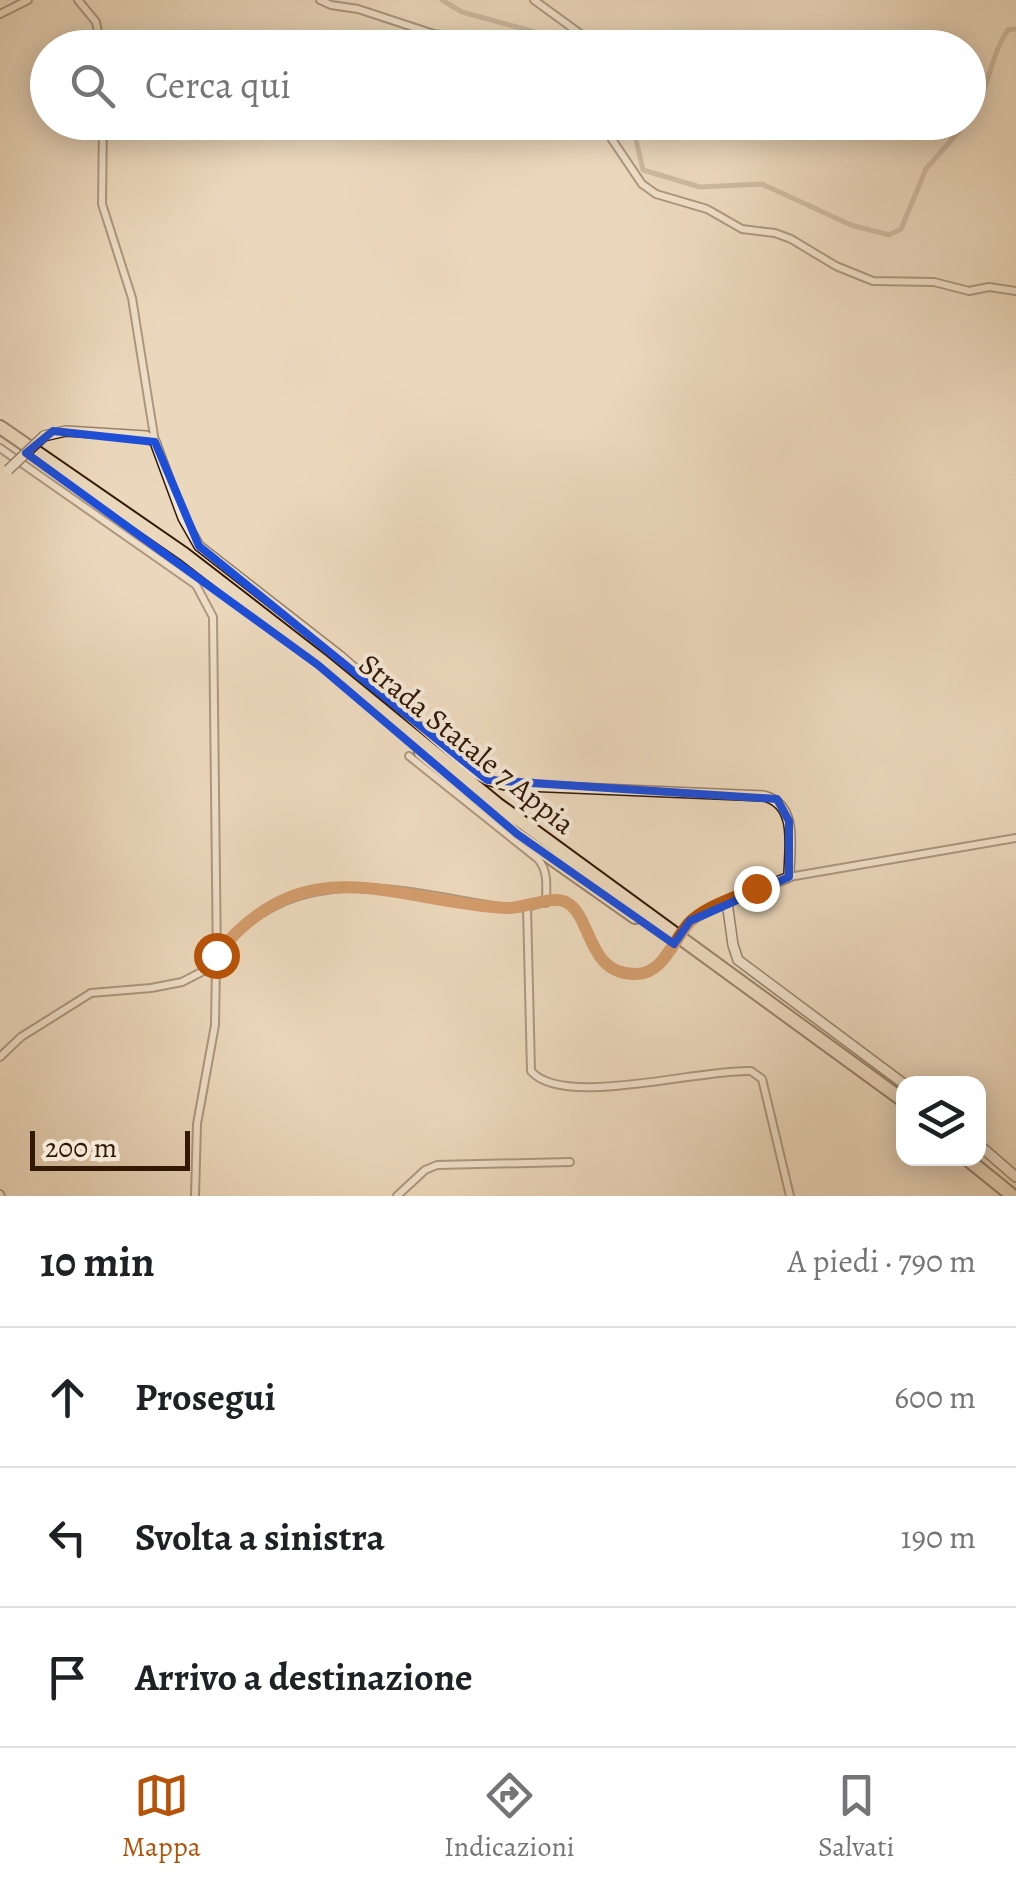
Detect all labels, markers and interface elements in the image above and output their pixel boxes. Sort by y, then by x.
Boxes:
search box [30,30,986,140]
icon: search [65,58,120,113]
text: Cerca qui [145,59,291,111]
street label: Strada Statale 7 Appia [351,644,583,844]
route end [734,866,780,912]
route start [194,933,240,979]
map controls [896,1076,986,1166]
button: layers [896,1076,986,1166]
scale bar [30,1126,190,1170]
text: 200 m [45,1129,117,1167]
text: 10 min [40,1233,155,1290]
text: A piedi · 790 m [787,1239,976,1283]
icon: ahead [40,1370,95,1425]
text: Prosegui [135,1371,276,1423]
text: 600 m [894,1375,976,1419]
icon: left [40,1510,95,1565]
text: Svolta a sinistra [135,1511,385,1563]
text: 190 m [900,1515,976,1559]
icon: arrive [40,1650,95,1705]
text: Arrivo a destinazione [135,1651,473,1703]
tab: Mappa [122,1768,201,1866]
tab: Indicazioni [444,1768,575,1866]
tab: Salvati [818,1768,894,1866]

